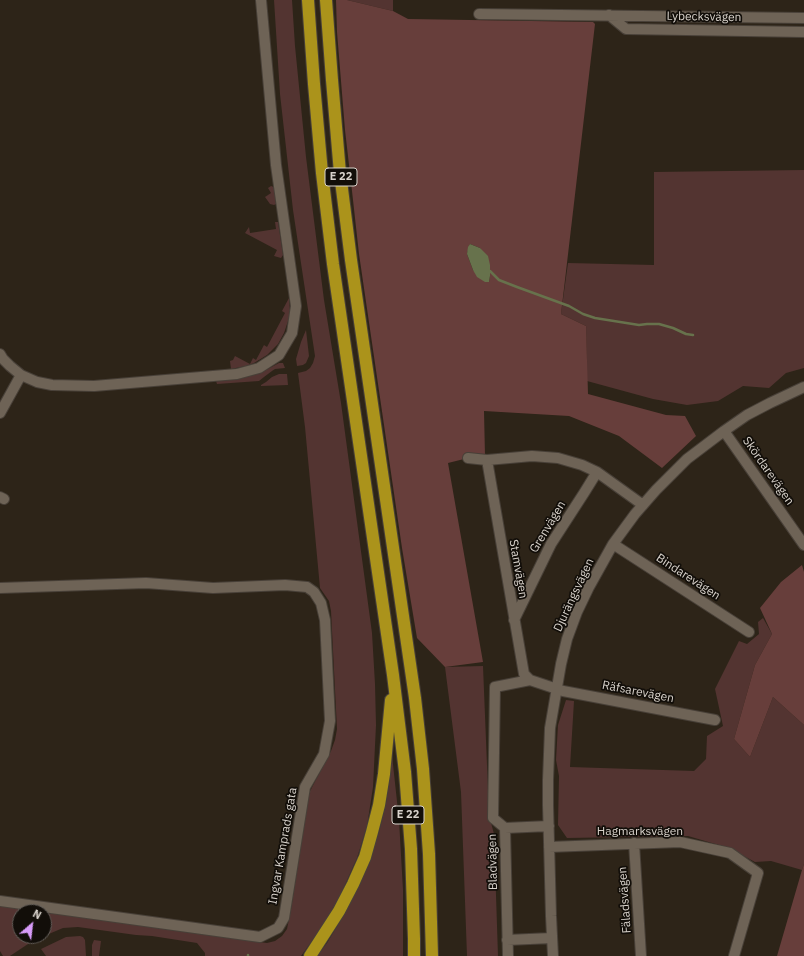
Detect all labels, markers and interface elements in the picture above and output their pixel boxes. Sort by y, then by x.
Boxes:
street label: Lybecksvägen [666,9,742,25]
road number: E 22 [325,168,357,186]
street label: Skördarevägen [739,434,797,508]
street label: Grenvägen [527,498,569,556]
street label: Stamvägen [506,538,530,600]
street label: Bindarevägen [653,551,723,603]
street label: Djurängsvägen [551,556,597,634]
street label: Räfsarevägen [601,678,675,706]
street label: Ingvar Kamprads gata [266,786,300,906]
road number: E 22 [392,806,424,824]
street label: Hagmarksvägen [597,825,683,839]
street label: Bladvägen [485,834,501,890]
street label: Fäladsvägen [615,866,635,934]
north arrow [12,904,52,944]
text: N [30,906,44,922]

